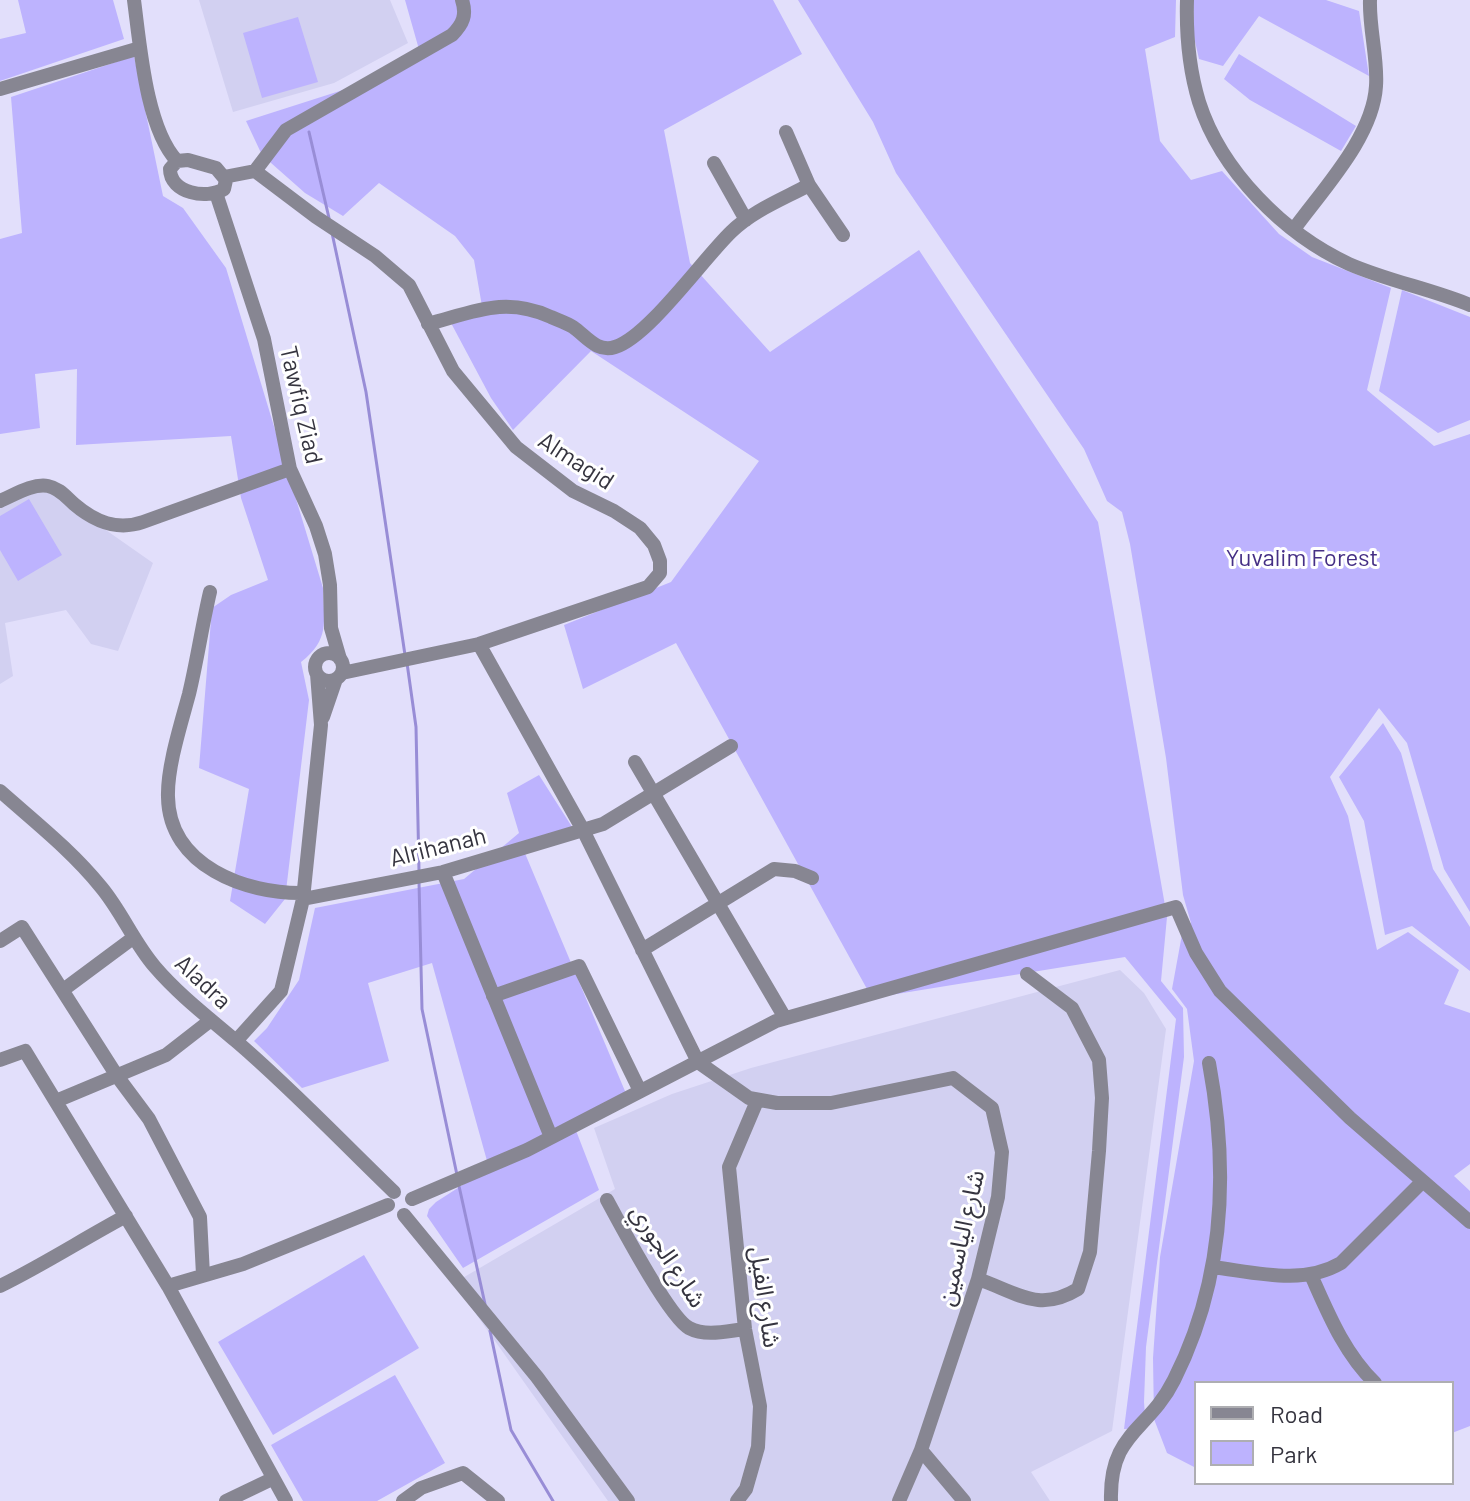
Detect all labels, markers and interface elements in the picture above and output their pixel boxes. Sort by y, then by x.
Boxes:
street label: Tawfiq Ziad [273,343,329,467]
street label: Almagid [533,426,619,496]
park label: Yuvalim Forest [1226,544,1378,572]
street label: Alrihanah [387,821,489,873]
street label: Aladra [169,949,237,1015]
street label: شارع الياسمين [931,1167,991,1309]
street label: شارع الجوري [624,1199,712,1313]
street label: شارع الفيل [744,1245,786,1349]
legend [1194,1381,1454,1485]
text: Road [1270,1399,1323,1428]
text: Park [1270,1439,1317,1468]

